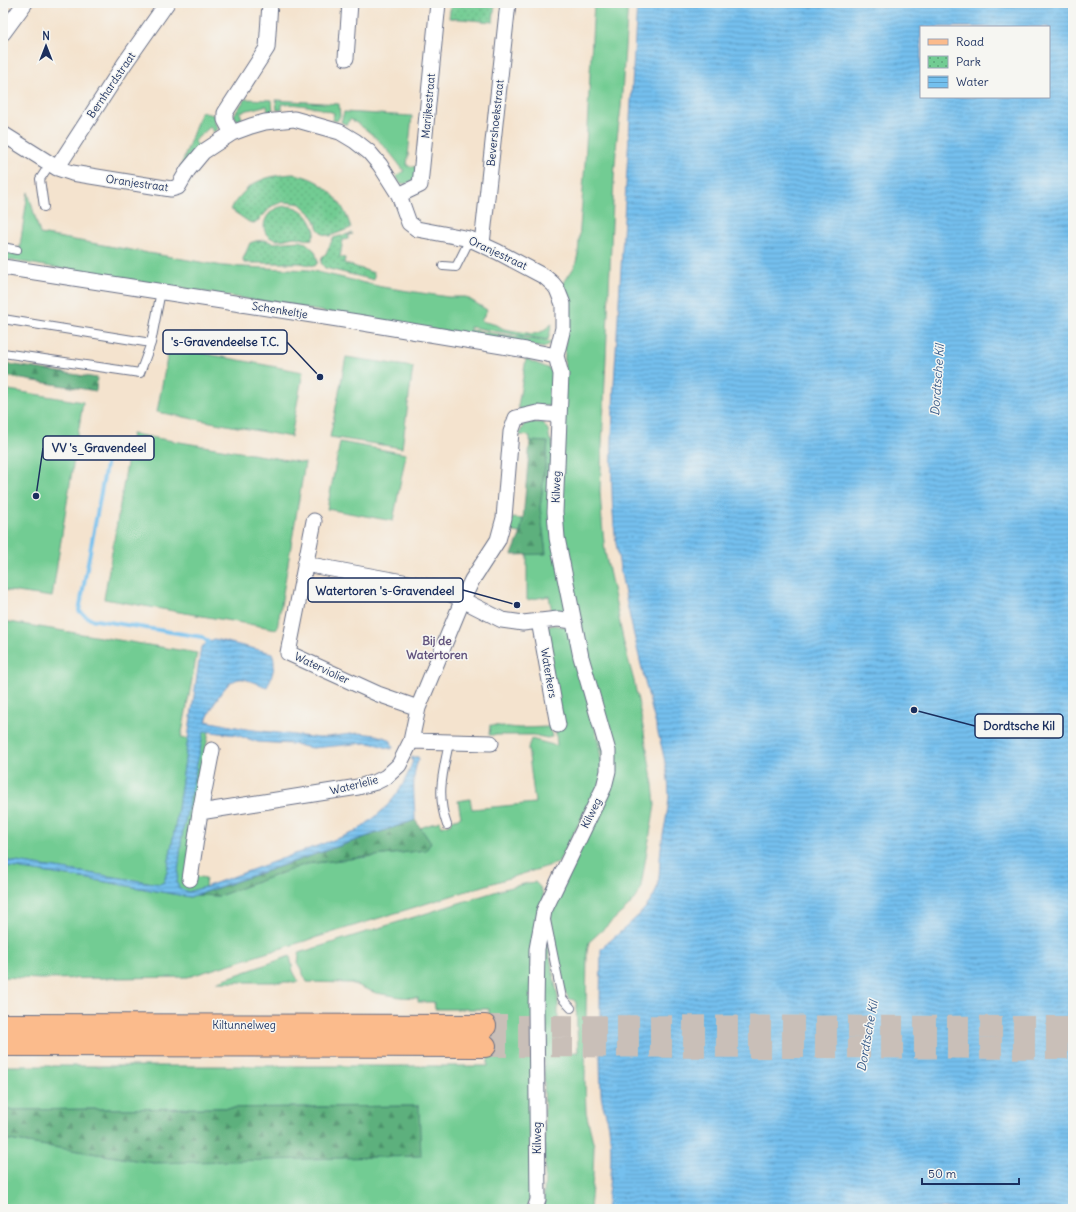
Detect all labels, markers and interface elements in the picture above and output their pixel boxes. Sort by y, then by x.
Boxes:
north arrow [26,26,66,66]
legend [920,26,1050,98]
text: N [42,29,50,43]
text: Road [956,34,984,49]
street label: Bernhardstraat [84,49,138,121]
text: Park [956,54,981,69]
street label: Marijkestraat [418,73,438,139]
text: Water [956,74,989,89]
street label: Bevershoekstraat [483,79,507,167]
street label: Oranjestraat [105,172,170,194]
street label: Oranjestraat [466,233,530,273]
street label: Schenkeltje [251,299,309,321]
callout: 's-Gravendeelse T.C. [163,330,287,354]
text: 's-Gravendeelse T.C. [171,334,280,349]
water label: Dordtsche Kil [927,341,947,416]
callout: VV 's_Gravendeel [43,436,154,460]
text: VV 's_Gravendeel [52,440,147,456]
street label: Kilweg [548,471,564,503]
callout: Watertoren 's-Gravendeel [308,578,463,602]
text: Watertoren 's-Gravendeel [315,583,455,598]
district label: Bij de Watertoren [406,633,468,662]
street label: Waterkers [538,647,560,699]
street label: Waterviolier [292,649,352,687]
callout: Dordtsche Kil [975,714,1063,738]
text: Dordtsche Kil [983,718,1055,733]
street label: Waterlelie [328,772,380,798]
street label: Kilweg [578,795,604,831]
water label: Dordtsche Kil [853,997,881,1073]
street label: Kiltunnelweg [212,1018,276,1032]
street label: Kilweg [530,1122,544,1154]
scale bar [922,1160,1019,1186]
text: 50 m [928,1166,957,1181]

